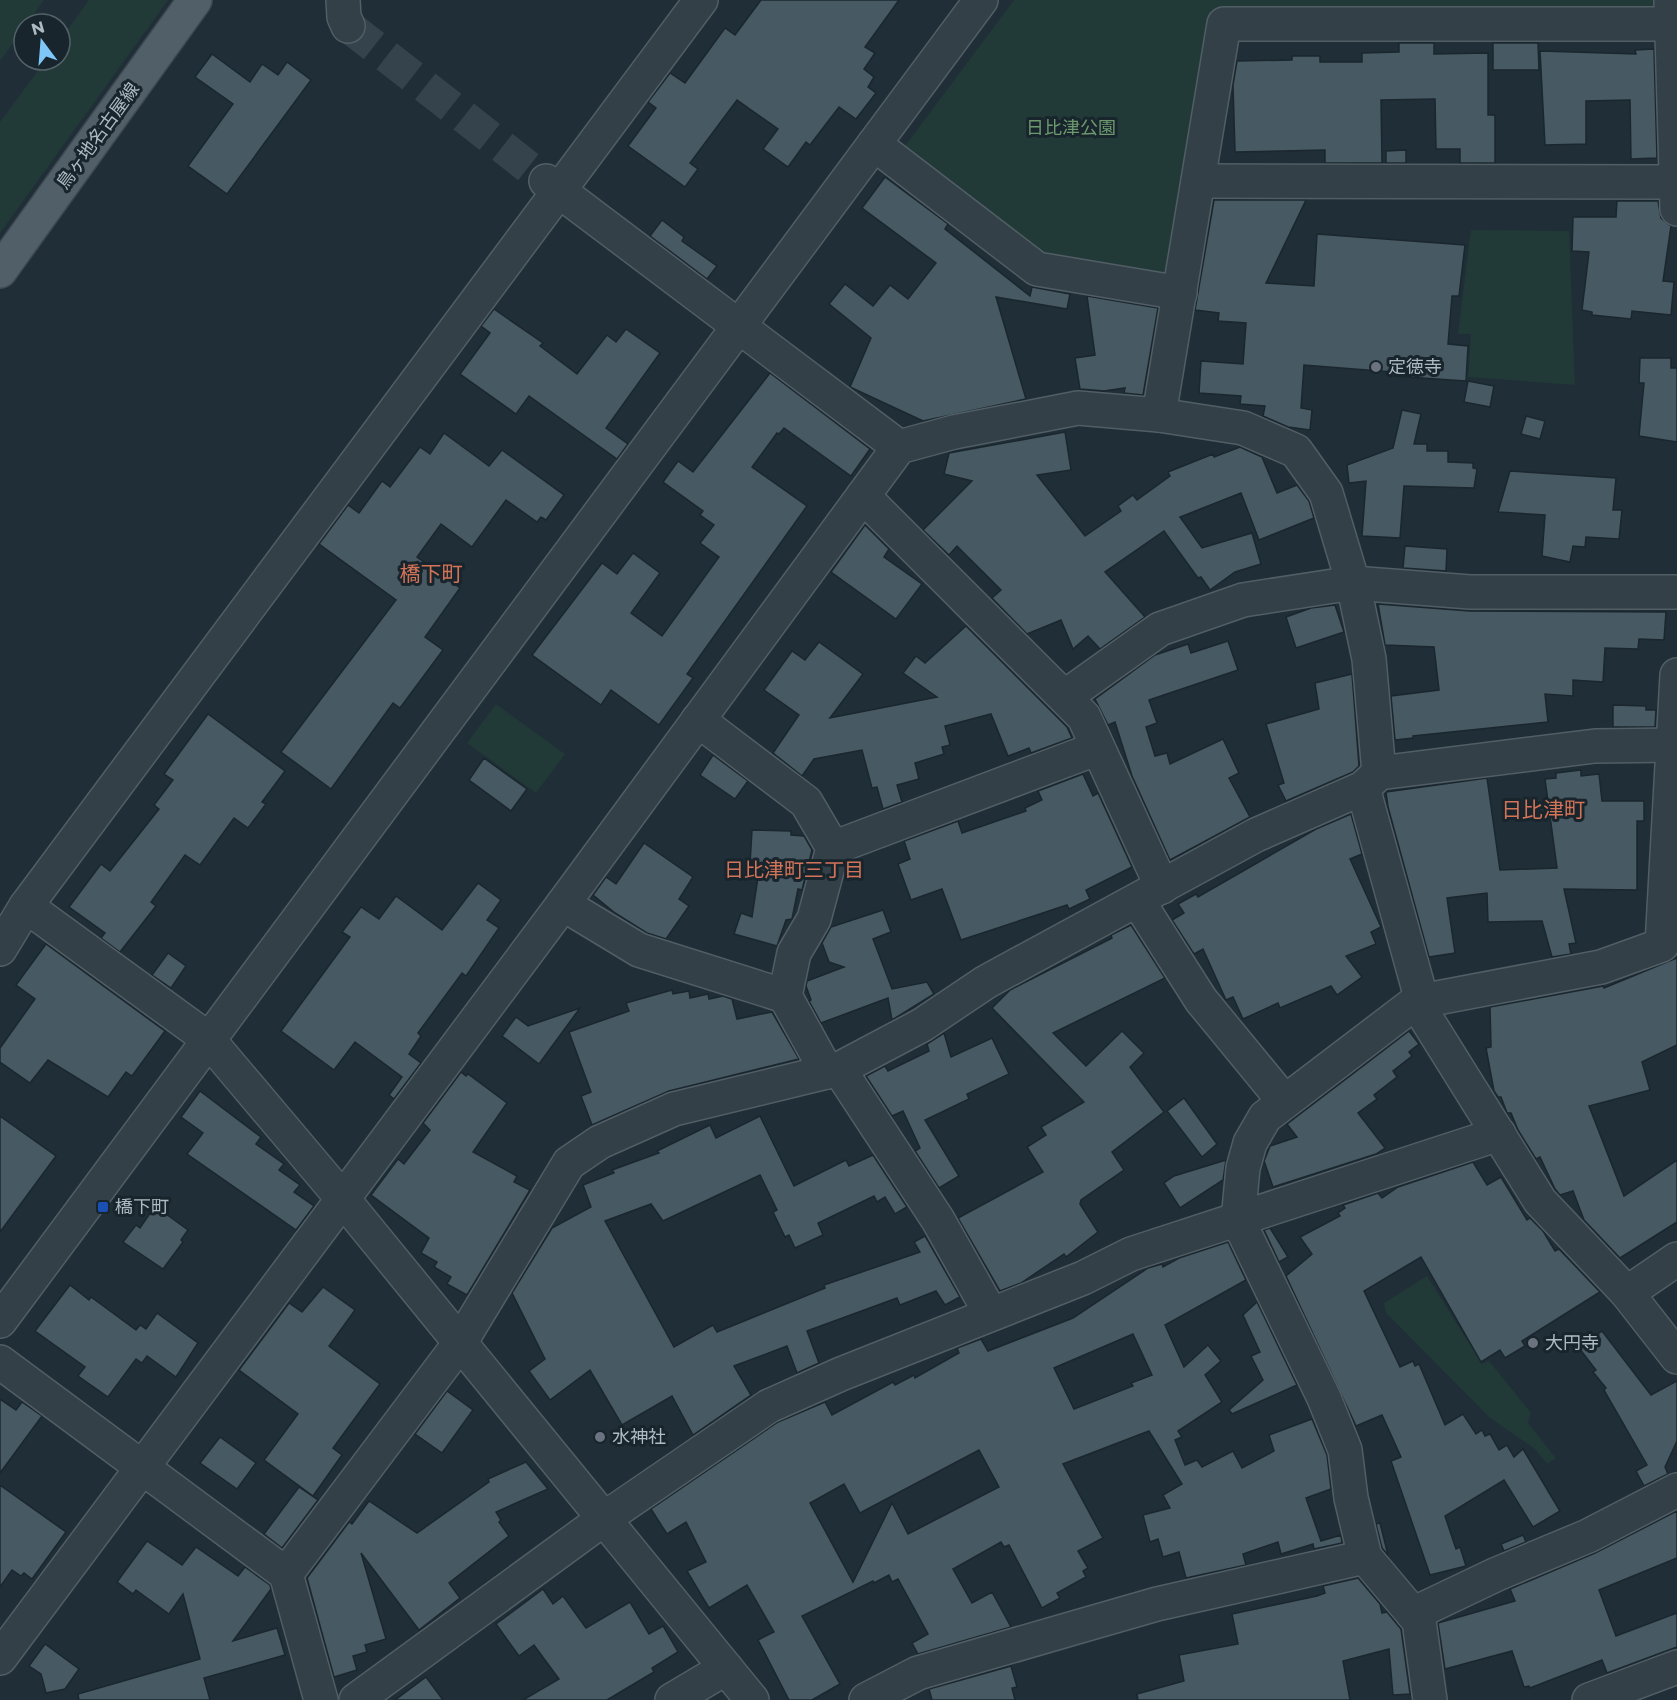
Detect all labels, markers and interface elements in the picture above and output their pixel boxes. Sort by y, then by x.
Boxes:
north arrow [12,12,72,72]
text: N [29,17,47,39]
street label: 鳥ヶ地名古屋線 [52,79,144,193]
park label: 日比津公園 [1026,117,1116,139]
place label: 定徳寺 [1388,356,1442,378]
marker: 定徳寺 [1369,360,1383,374]
district label: 橋下町 [400,561,463,586]
district label: 日比津町 [1501,797,1585,822]
district label: 日比津町三丁目 [724,858,864,882]
place label: 橋下町 [115,1196,169,1218]
marker: 橋下町 [96,1200,110,1214]
place label: 大円寺 [1545,1332,1599,1354]
marker: 大円寺 [1526,1336,1540,1350]
place label: 水神社 [612,1426,666,1448]
marker: 水神社 [593,1430,607,1444]

